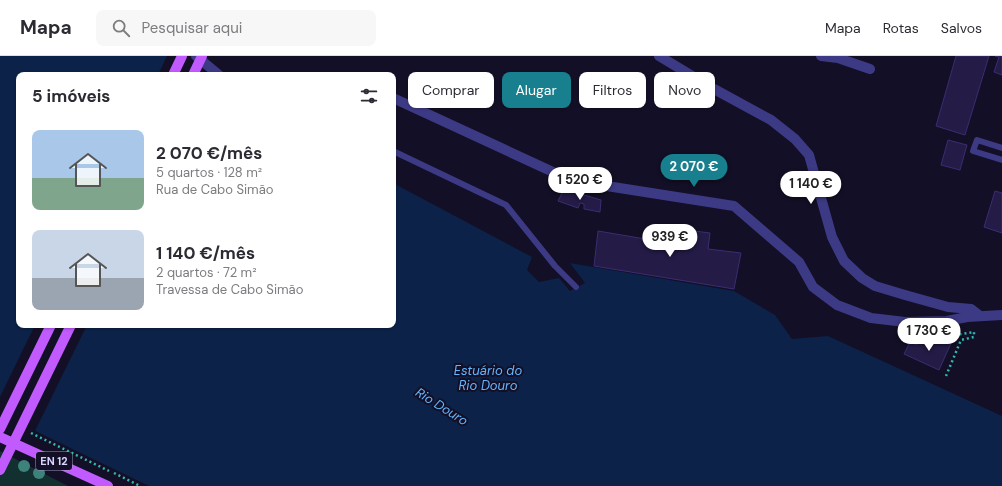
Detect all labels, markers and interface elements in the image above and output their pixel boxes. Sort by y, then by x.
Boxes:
search box [96,10,376,46]
text: Mapa [20,15,72,40]
icon: search [110,17,132,39]
text: Pesquisar aqui [142,18,242,38]
text: Mapa [825,19,861,37]
text: Rotas [883,19,919,37]
text: Salvos [941,19,982,37]
chip: Comprar [408,72,494,108]
chip: Alugar [502,72,571,108]
chip: Filtros [579,72,646,108]
chip: Novo [654,72,715,108]
text: 5 imóveis [32,85,110,107]
icon: filters [358,85,380,107]
text: 2 070 €/mês [156,142,262,164]
icon: home [64,146,112,194]
pin: 2 070 € [657,154,731,188]
text: 2 070 € [669,158,719,175]
text: 5 quartos · 128 m² [156,164,262,181]
pin: 1 520 € [543,167,617,201]
text: 1 520 € [557,171,603,188]
pin: 1 140 € [774,171,848,205]
text: 1 140 € [789,175,833,192]
text: Rua de Cabo Simão [156,181,273,198]
pin: 939 € [642,224,698,258]
text: 939 € [651,228,689,245]
text: 1 140 €/mês [156,242,255,264]
icon: home [64,246,112,294]
text: 2 quartos · 72 m² [156,264,257,281]
text: Travessa de Cabo Simão [156,281,303,298]
pin: 1 730 € [892,318,966,352]
text: 1 730 € [907,322,951,339]
water label: Estuário do Rio Douro [454,362,522,394]
water label: Rio Douro [412,384,471,429]
road number: EN 12 [36,452,72,470]

